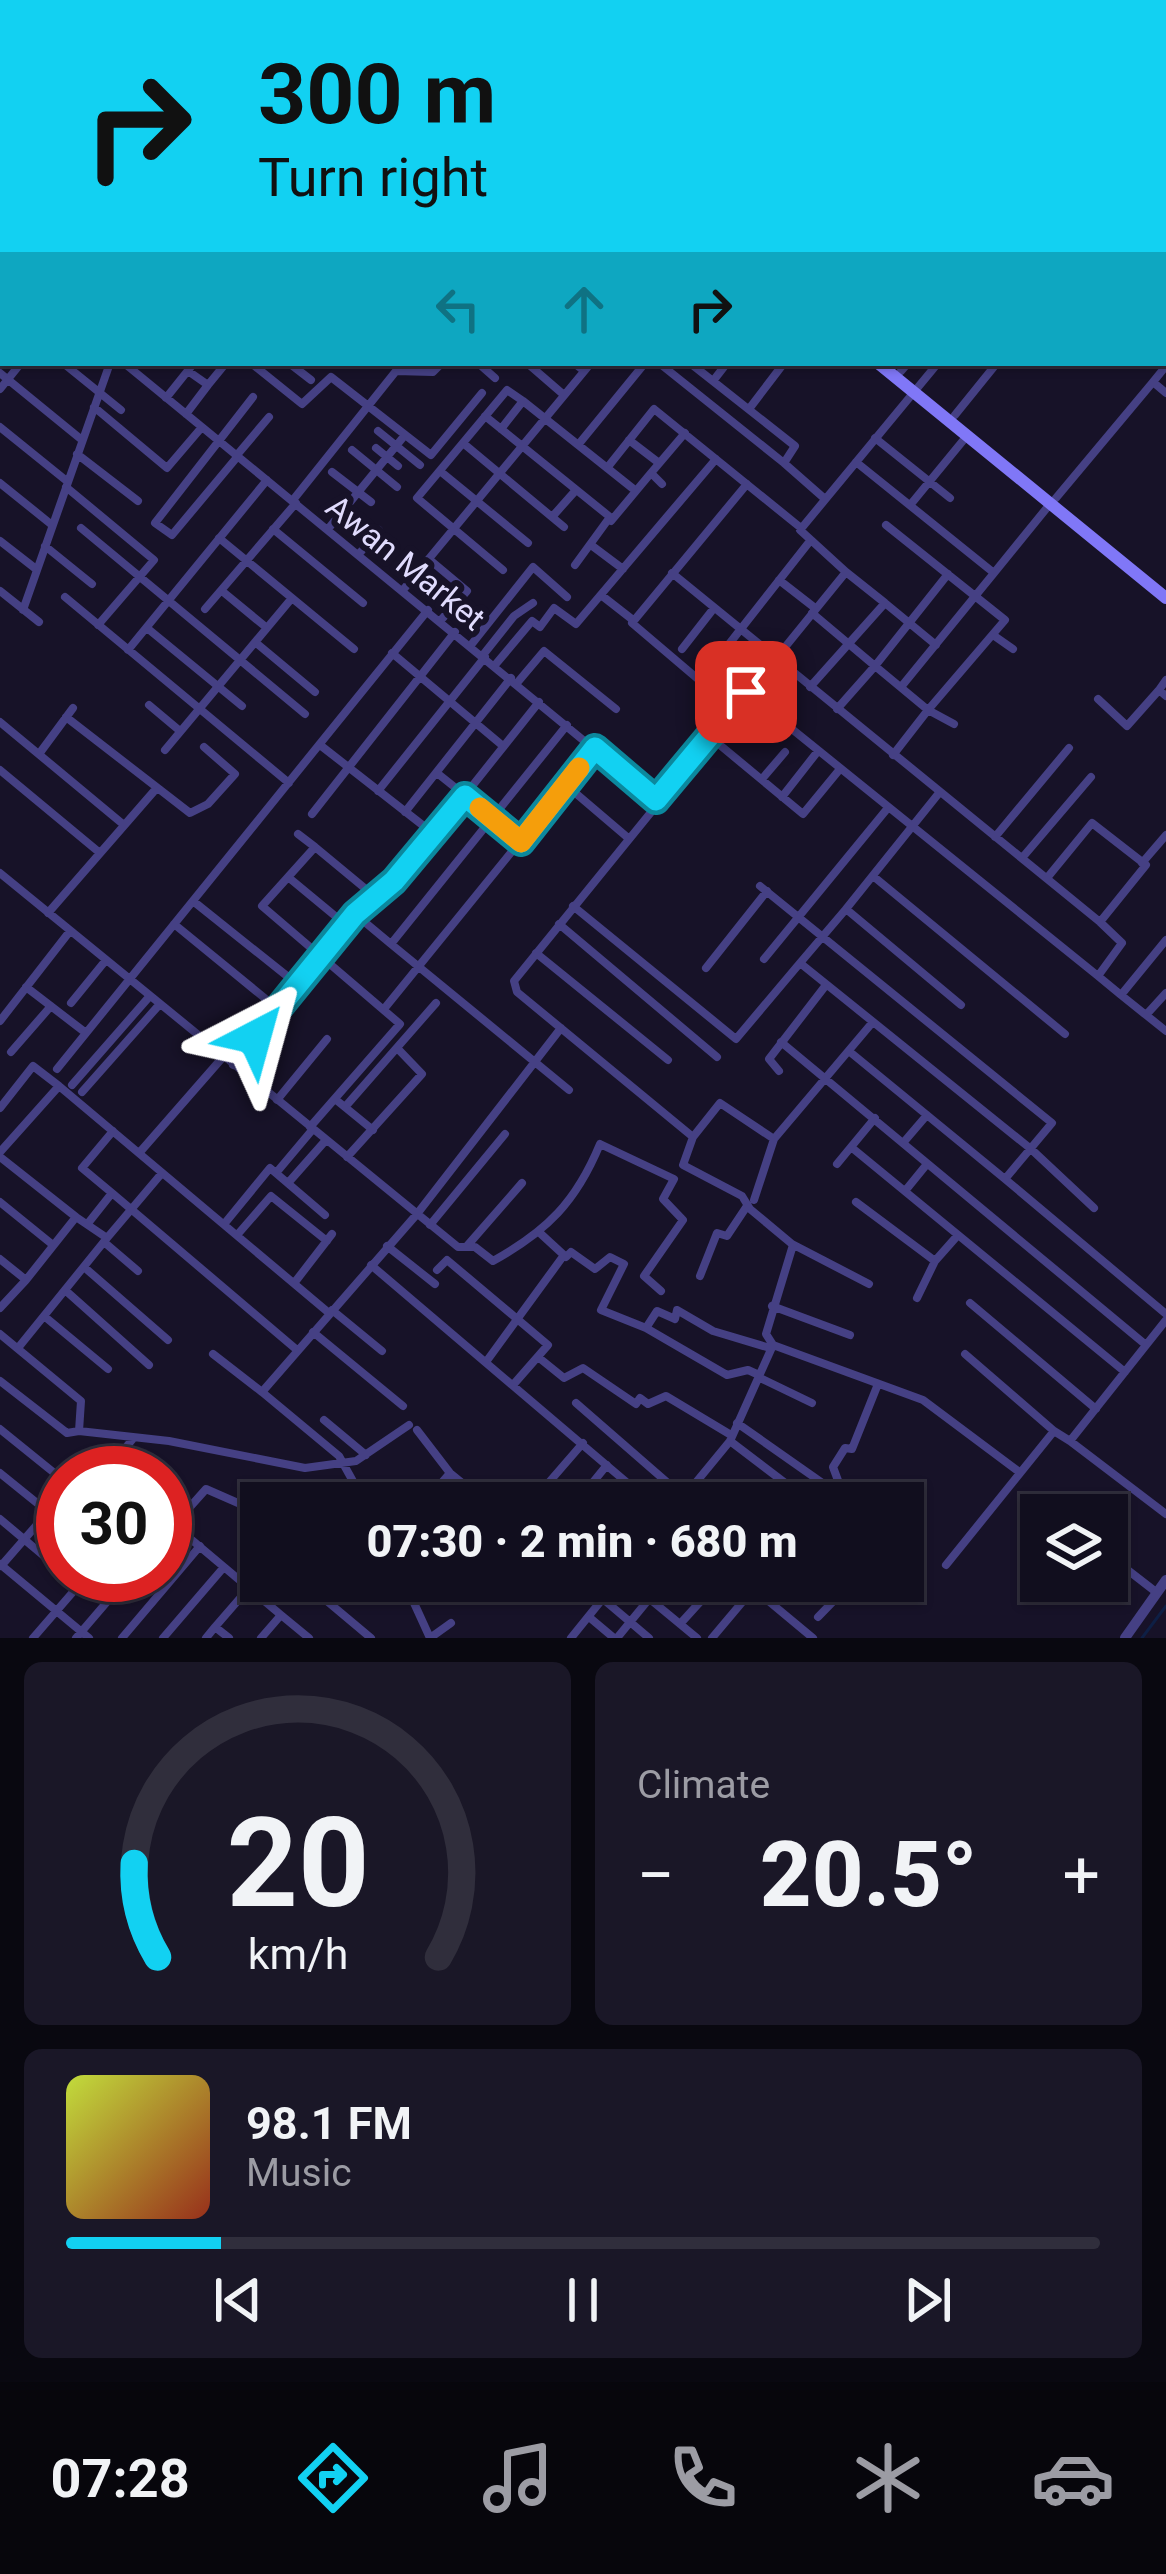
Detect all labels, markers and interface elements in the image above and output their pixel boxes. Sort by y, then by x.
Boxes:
text: 300 m [258,45,496,144]
icon: right [60,48,216,204]
text: Turn right [258,146,488,209]
icon: left [425,276,491,342]
icon: ahead [551,276,617,342]
icon: right [677,276,743,342]
street label: Awan Market [318,487,493,638]
pin [695,641,797,743]
icon: arrive [713,659,779,725]
position arrow [192,974,318,1100]
speed limit sign: 30 [36,1446,192,1602]
map controls [1020,1494,1128,1602]
button: layers [1020,1494,1128,1602]
text: 07:30 · 2 min · 680 m [366,1515,798,1568]
text: Climate [637,1762,770,1808]
text: 20 [226,1790,369,1936]
text: 20.5° [760,1823,978,1928]
text: − [637,1837,675,1914]
text: + [1063,1837,1100,1914]
text: km/h [247,1928,348,1978]
text: 98.1 FM [246,2097,412,2150]
text: Music [246,2150,352,2196]
icon: previous [205,2267,271,2333]
icon: pause [550,2267,616,2333]
icon: next [895,2267,961,2333]
icon: directions [291,2436,375,2520]
icon: music [476,2436,560,2520]
icon: phone [661,2436,745,2520]
icon: climate [846,2436,930,2520]
icon: car [1031,2436,1115,2520]
text: 07:28 [51,2447,190,2510]

